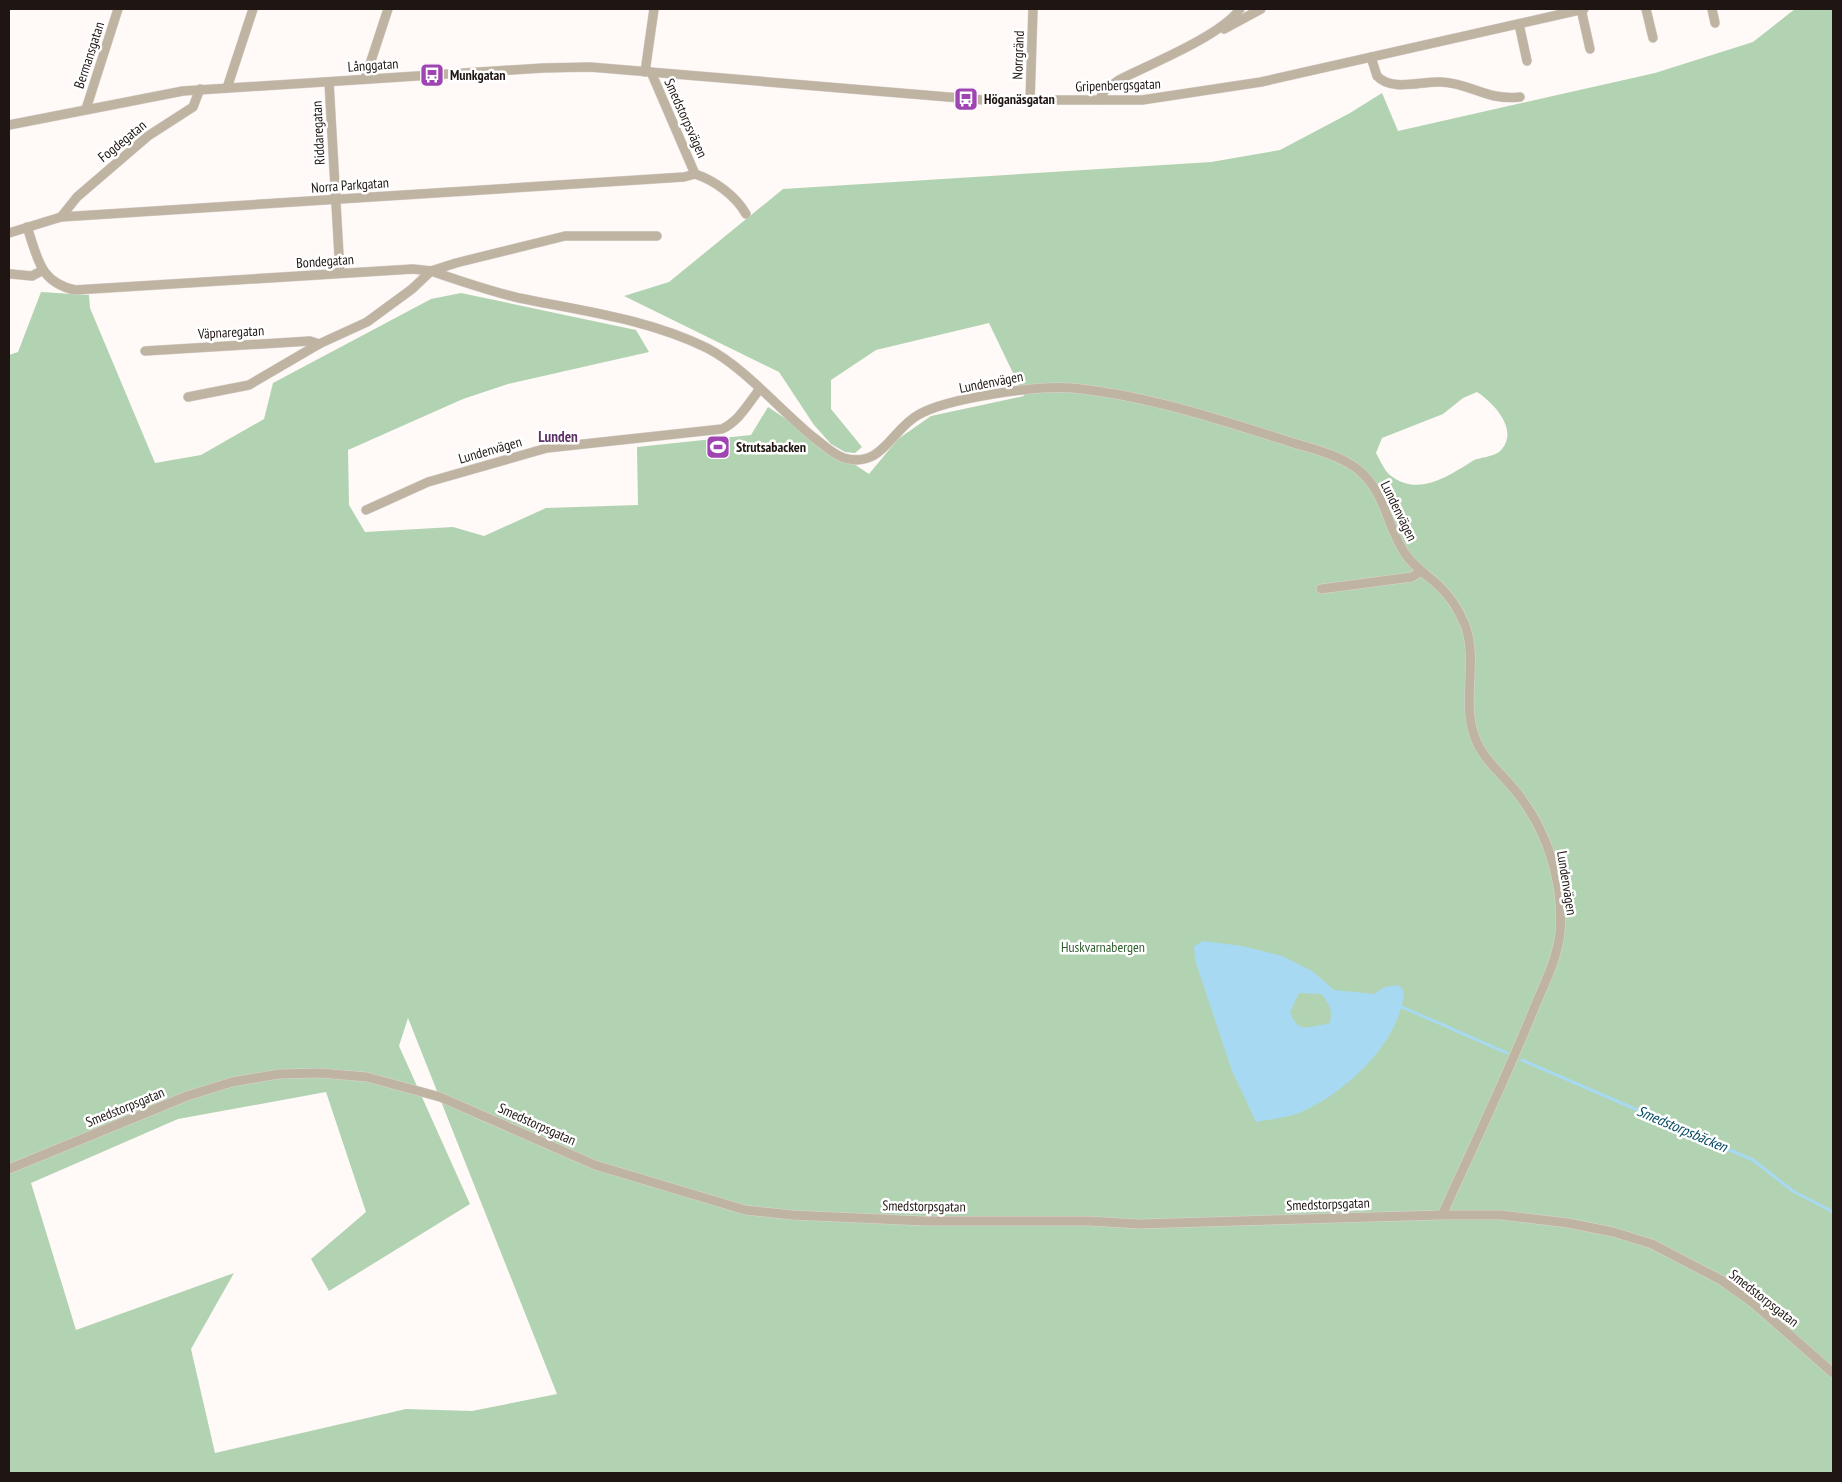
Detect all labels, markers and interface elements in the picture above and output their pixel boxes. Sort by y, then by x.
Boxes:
street label: Bermansgatan [70,19,108,91]
street label: Norrgränd [1008,30,1028,80]
street label: Långgatan [347,54,399,76]
bus stop icon: Munkgatan [419,62,445,88]
place label: Munkgatan [450,66,506,84]
street label: Smedstorpsvägen [660,75,712,161]
street label: Gripenbergsgatan [1075,75,1161,95]
bus stop icon: Höganäsgatan [953,86,979,112]
place label: Höganäsgatan [984,90,1055,108]
street label: Riddaregatan [307,100,329,166]
street label: Fogdegatan [94,116,150,166]
street label: Norra Parkgatan [311,173,389,197]
street label: Bondegatan [296,250,354,272]
street label: Väpnaregatan [196,321,265,343]
street label: Lundenvägen [957,367,1025,397]
district label: Lunden [538,427,578,446]
street label: Lundenvägen [456,432,524,468]
sports icon: Strutsabacken [705,434,731,460]
place label: Strutsabacken [736,438,806,456]
street label: Lundenvägen [1377,478,1421,544]
street label: Lundenvägen [1553,850,1581,916]
park label: Huskvarnabergen [1061,938,1145,956]
street label: Smedstorpsgatan [83,1083,167,1131]
street label: Smedstorpsgatan [495,1099,579,1149]
water label: Smedstorpsbäcken [1634,1101,1732,1157]
street label: Smedstorpsgatan [1286,1194,1370,1214]
street label: Smedstorpsgatan [882,1196,966,1216]
street label: Smedstorpsgatan [1726,1265,1802,1331]

